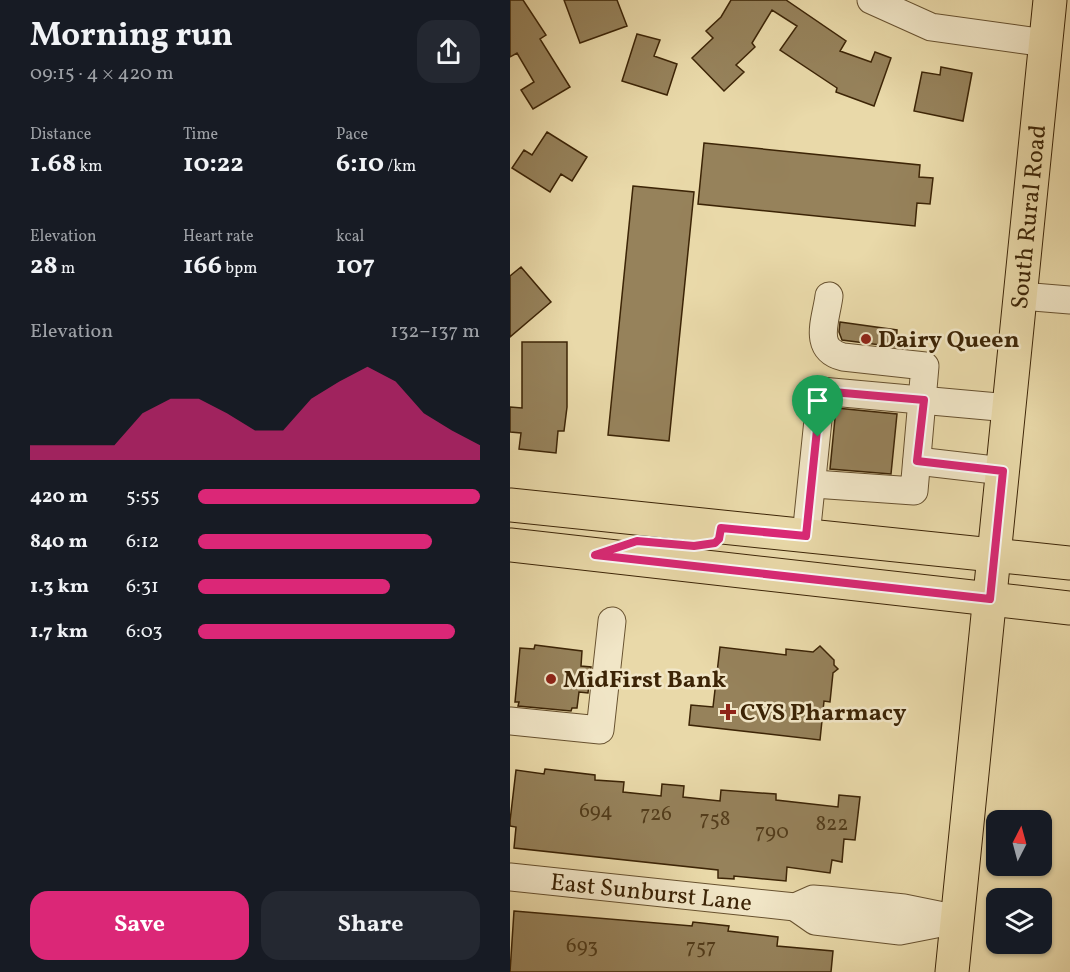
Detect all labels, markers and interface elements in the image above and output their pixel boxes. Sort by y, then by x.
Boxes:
text: Morning run [30,14,233,60]
button: share [417,20,480,83]
text: 09:15 · 4 × 420 m [30,60,174,88]
street label: South Rural Road [1004,123,1056,311]
text: Distance [30,124,91,146]
text: Time [183,124,218,146]
text: Pace [336,124,368,146]
text: 1.68 [30,146,76,182]
text: 10:22 [183,146,244,182]
text: 6:10 [336,146,384,182]
text: km [76,156,102,178]
text: /km [384,156,416,178]
text: Elevation [30,226,97,248]
text: Heart rate [183,226,254,248]
text: kcal [336,226,364,248]
text: 28 [30,248,58,284]
text: 166 [183,248,222,284]
text: 107 [336,248,375,284]
text: m [58,258,75,280]
text: bpm [222,258,257,280]
text: Elevation [30,318,113,346]
text: 132–137 m [391,318,480,346]
place label: Dairy Queen [878,324,1020,358]
marker: Dairy Queen [859,332,873,346]
pin [792,375,843,437]
icon: arrive [801,384,834,417]
text: 420 m [30,483,88,511]
text: 5:55 [126,483,160,511]
text: 840 m [30,528,88,556]
text: 6:12 [126,528,159,556]
text: 1.3 km [30,573,89,601]
text: 6:31 [126,573,159,601]
text: 1.7 km [30,618,88,646]
text: 6:03 [126,618,163,646]
place label: MidFirst Bank [563,664,727,698]
marker: MidFirst Bank [544,672,558,686]
place label: CVS Pharmacy [740,697,907,731]
marker: CVS Pharmacy [721,705,735,719]
house number: 694 [579,797,613,826]
house number: 726 [640,800,672,829]
house number: 758 [700,805,730,834]
house number: 822 [815,810,849,839]
north arrow [986,810,1052,876]
map controls [986,810,1052,954]
house number: 790 [755,818,789,847]
street label: East Sunburst Lane [549,866,753,921]
button: layers [986,888,1052,954]
button: Save [30,891,249,960]
button: Share [261,891,480,960]
house number: 693 [566,932,598,961]
house number: 757 [686,933,716,962]

